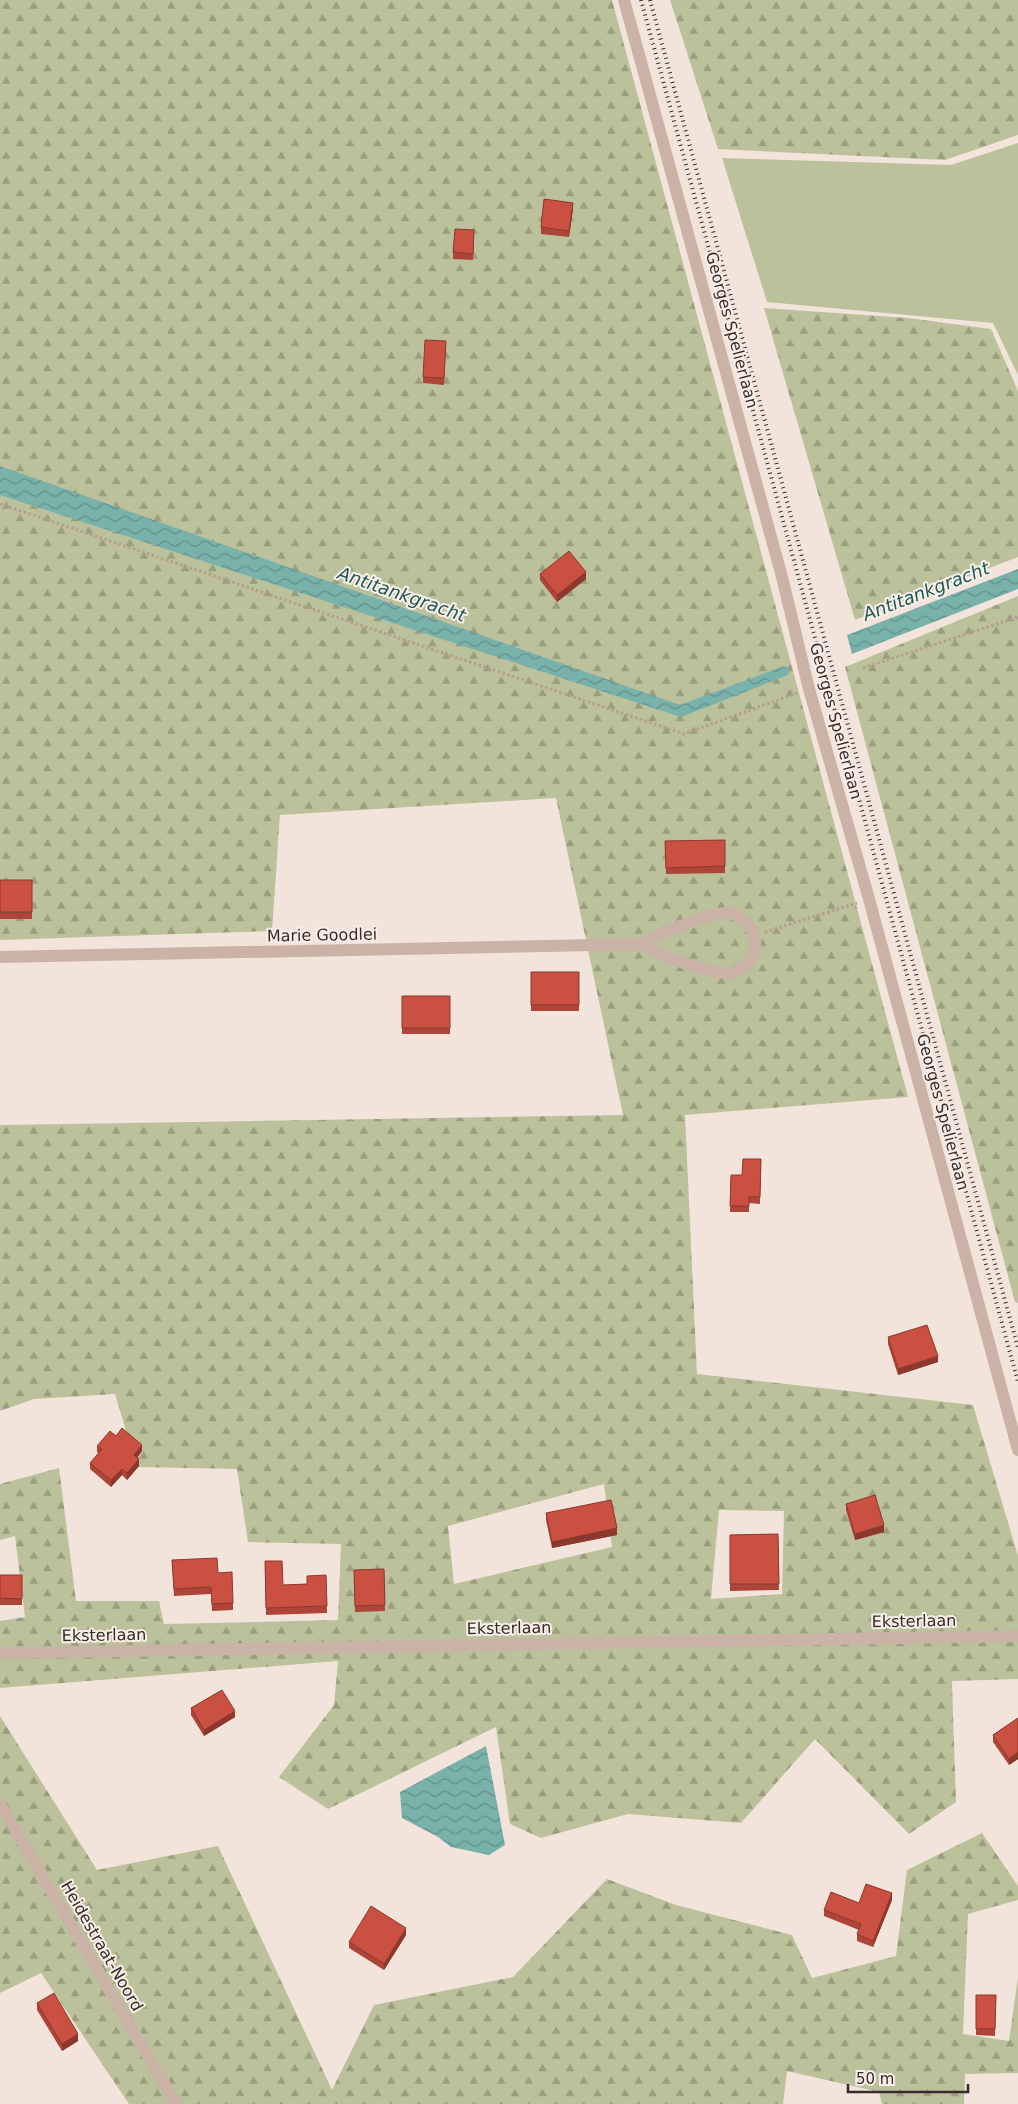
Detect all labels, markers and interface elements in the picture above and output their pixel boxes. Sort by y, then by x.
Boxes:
street label: Georges Spelierlaan [702,250,762,410]
water label: Antitankgracht [859,557,993,625]
water label: Antitankgracht [334,562,470,626]
street label: Georges Spelierlaan [806,641,866,801]
street label: Marie Goodlei [267,925,377,945]
street label: Georges Spelierlaan [913,1032,973,1192]
street label: Eksterlaan [872,1611,956,1631]
street label: Eksterlaan [467,1618,551,1638]
street label: Eksterlaan [62,1625,146,1645]
street label: Heidestraat-Noord [57,1878,147,2014]
scale bar [848,2062,968,2094]
text: 50 m [856,2070,894,2088]

